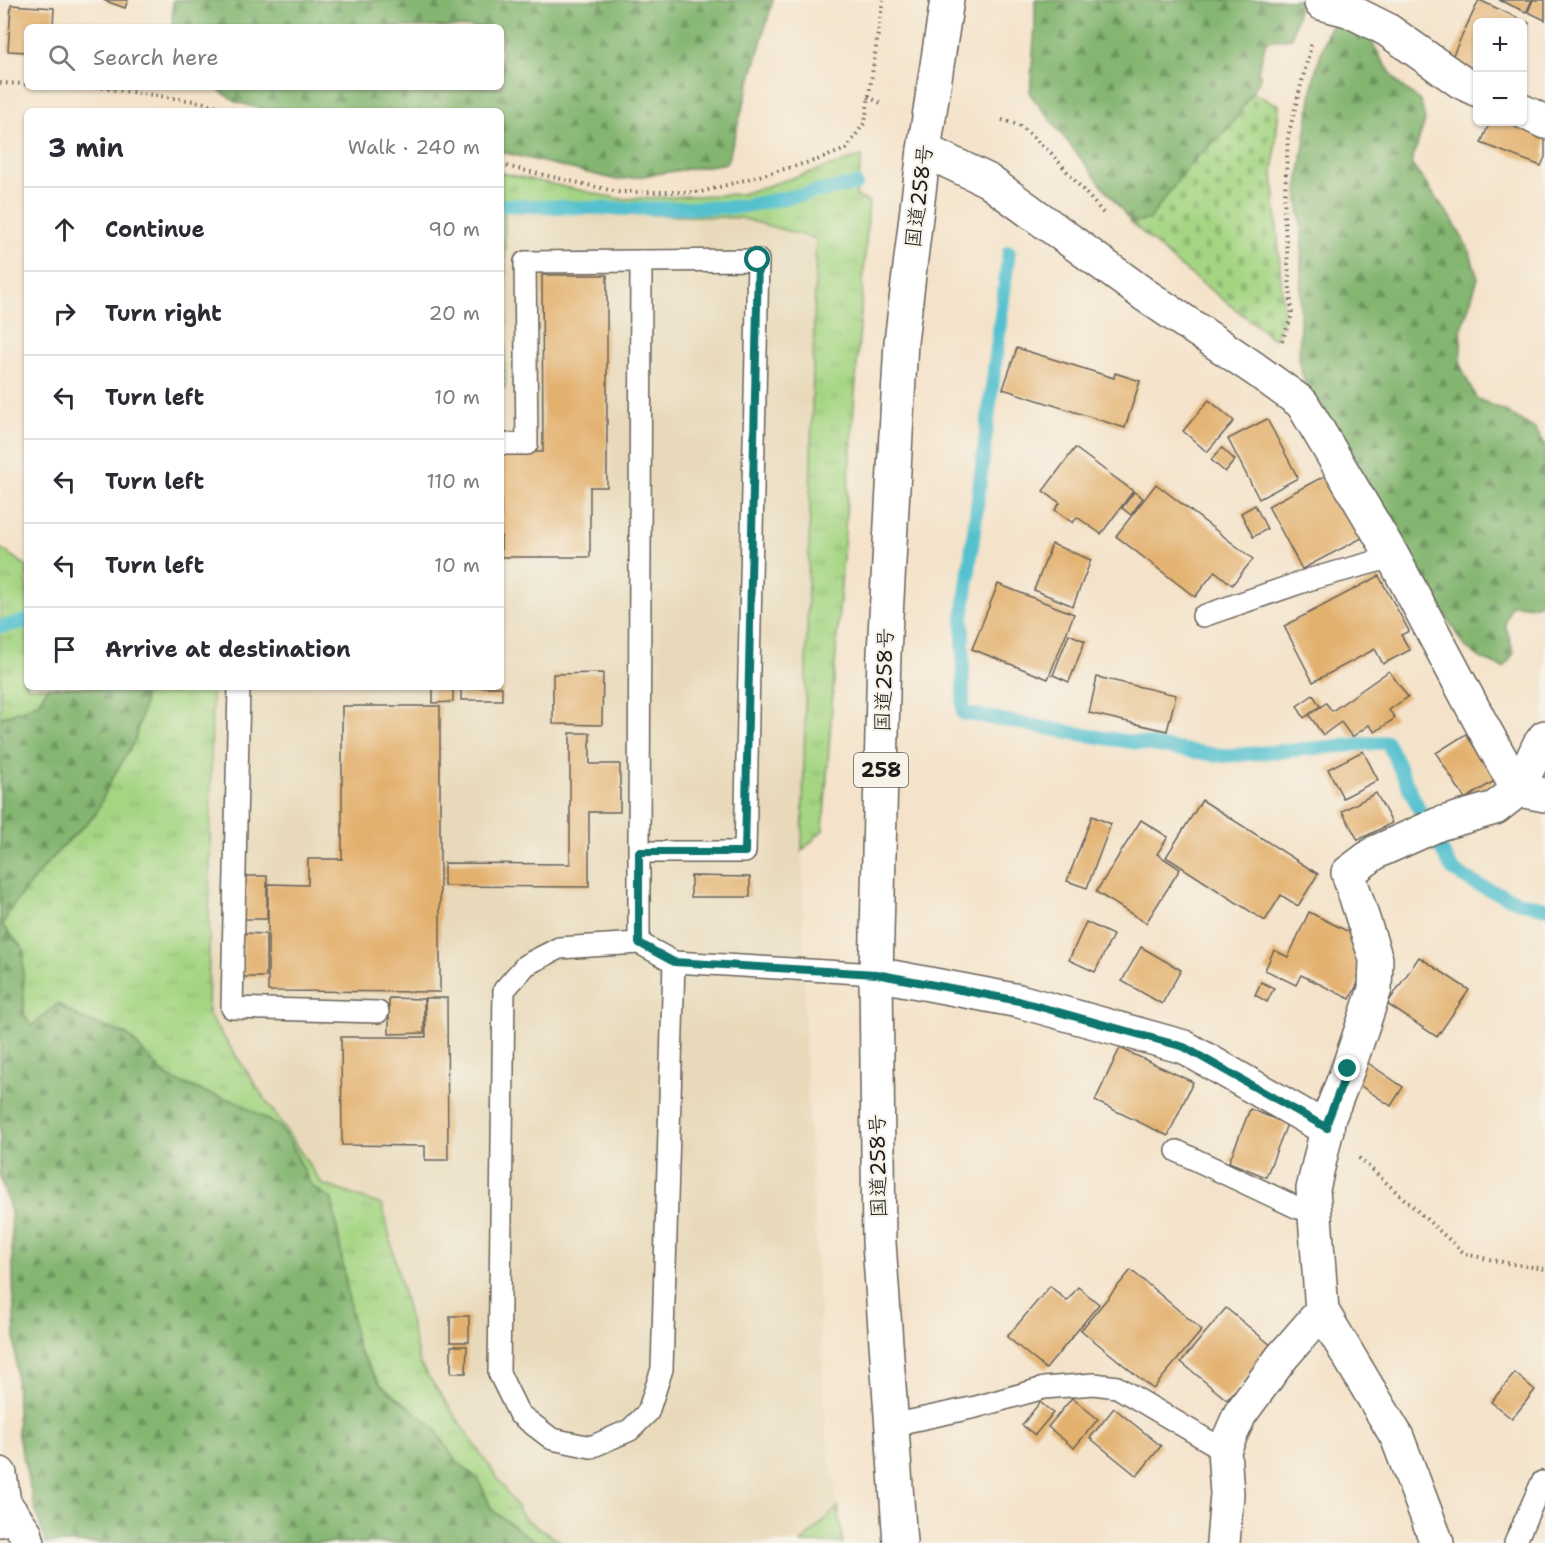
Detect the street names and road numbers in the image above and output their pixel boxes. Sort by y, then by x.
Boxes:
street label: 国道258号 [899,142,939,250]
street label: 国道258号 [868,627,900,733]
road number: 258 [854,753,908,787]
street label: 国道258号 [863,1114,893,1218]

